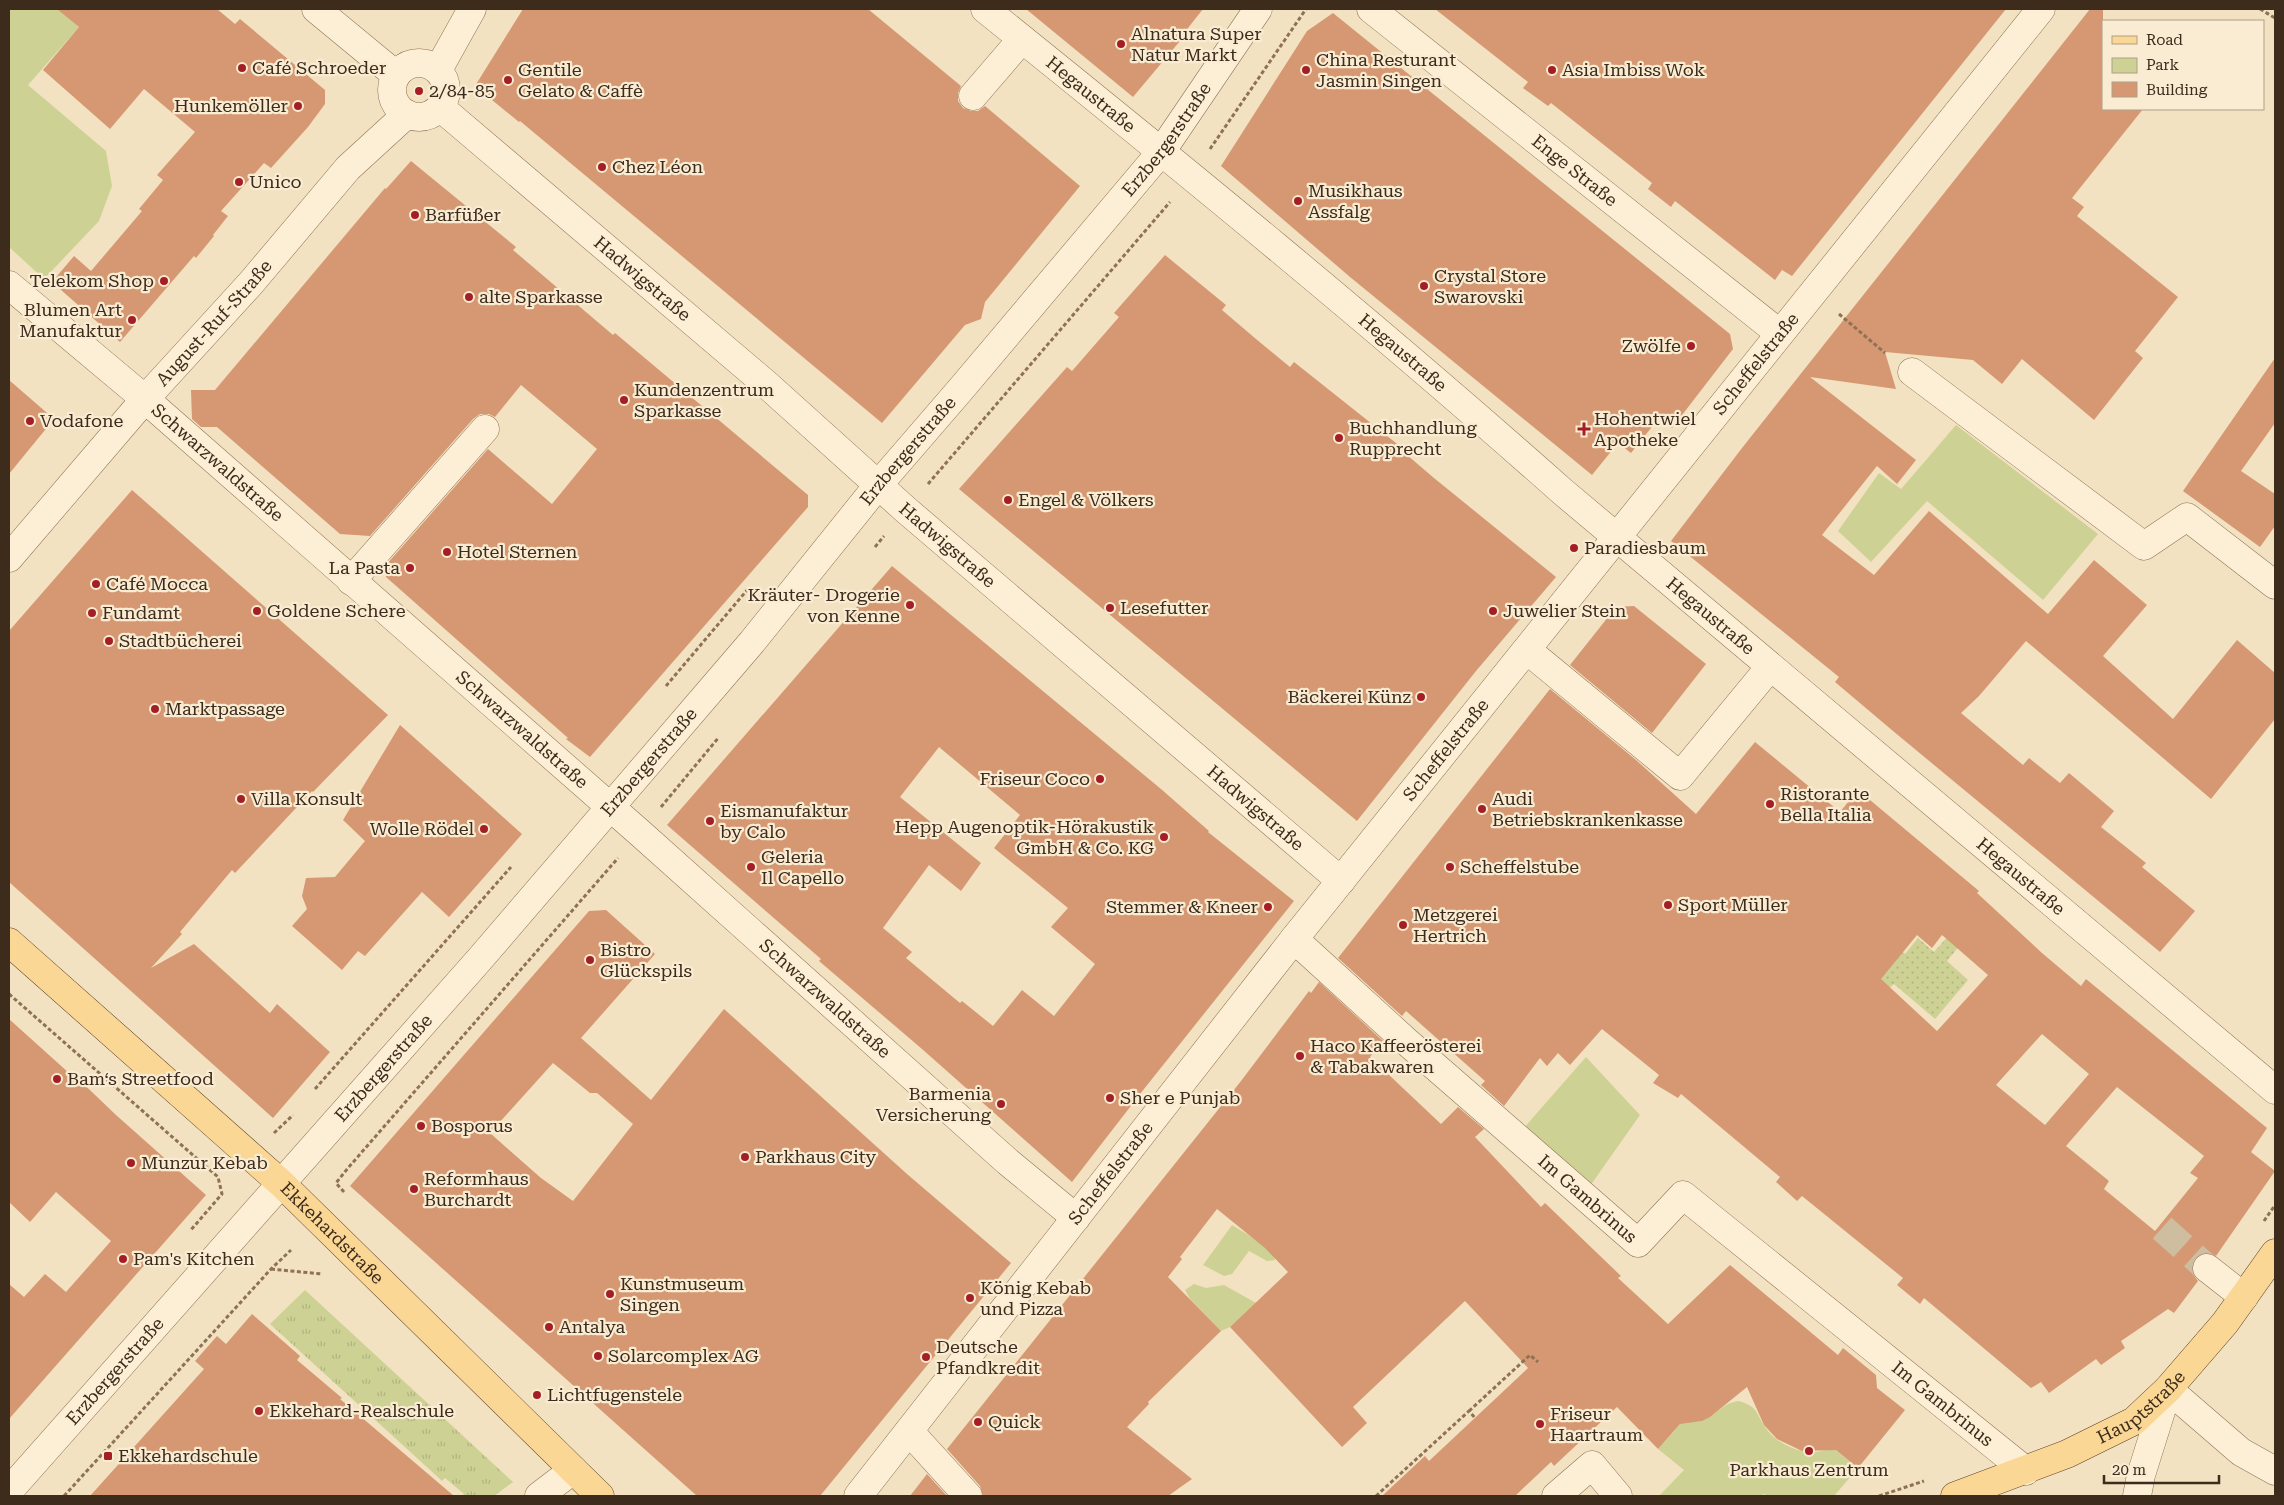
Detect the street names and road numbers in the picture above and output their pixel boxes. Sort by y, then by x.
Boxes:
street label: Hegaustraße [1042,52,1140,137]
street label: Erzbergerstraße [1117,78,1215,200]
street label: Enge Straße [1528,130,1622,211]
street label: Hadwigstraße [590,232,695,325]
street label: August-Ruf-Straße [151,255,276,390]
street label: Scheffelstraße [1708,308,1803,419]
street label: Hegaustraße [1355,309,1451,396]
street label: Erzbergerstraße [855,392,960,509]
street label: Schwarzwaldstraße [148,399,288,526]
street label: Hadwigstraße [895,498,1000,592]
street label: Hegaustraße [1662,572,1759,659]
street label: Schwarzwaldstraße [452,666,593,793]
street label: Scheffelstraße [1398,694,1493,805]
street label: Erzbergerstraße [596,703,701,820]
street label: Hadwigstraße [1203,761,1308,855]
street label: Hegaustraße [1973,833,2070,919]
street label: Schwarzwaldstraße [756,934,895,1062]
street label: Erzbergerstraße [330,1009,436,1126]
street label: Scheffelstraße [1064,1117,1157,1228]
street label: Im Gambrinus [1534,1150,1641,1247]
street label: Ekkehardstraße [276,1177,389,1288]
street label: Erzbergerstraße [62,1313,168,1429]
street label: Im Gambrinus [1888,1356,1998,1450]
street label: Hauptstraße [2093,1366,2189,1448]

